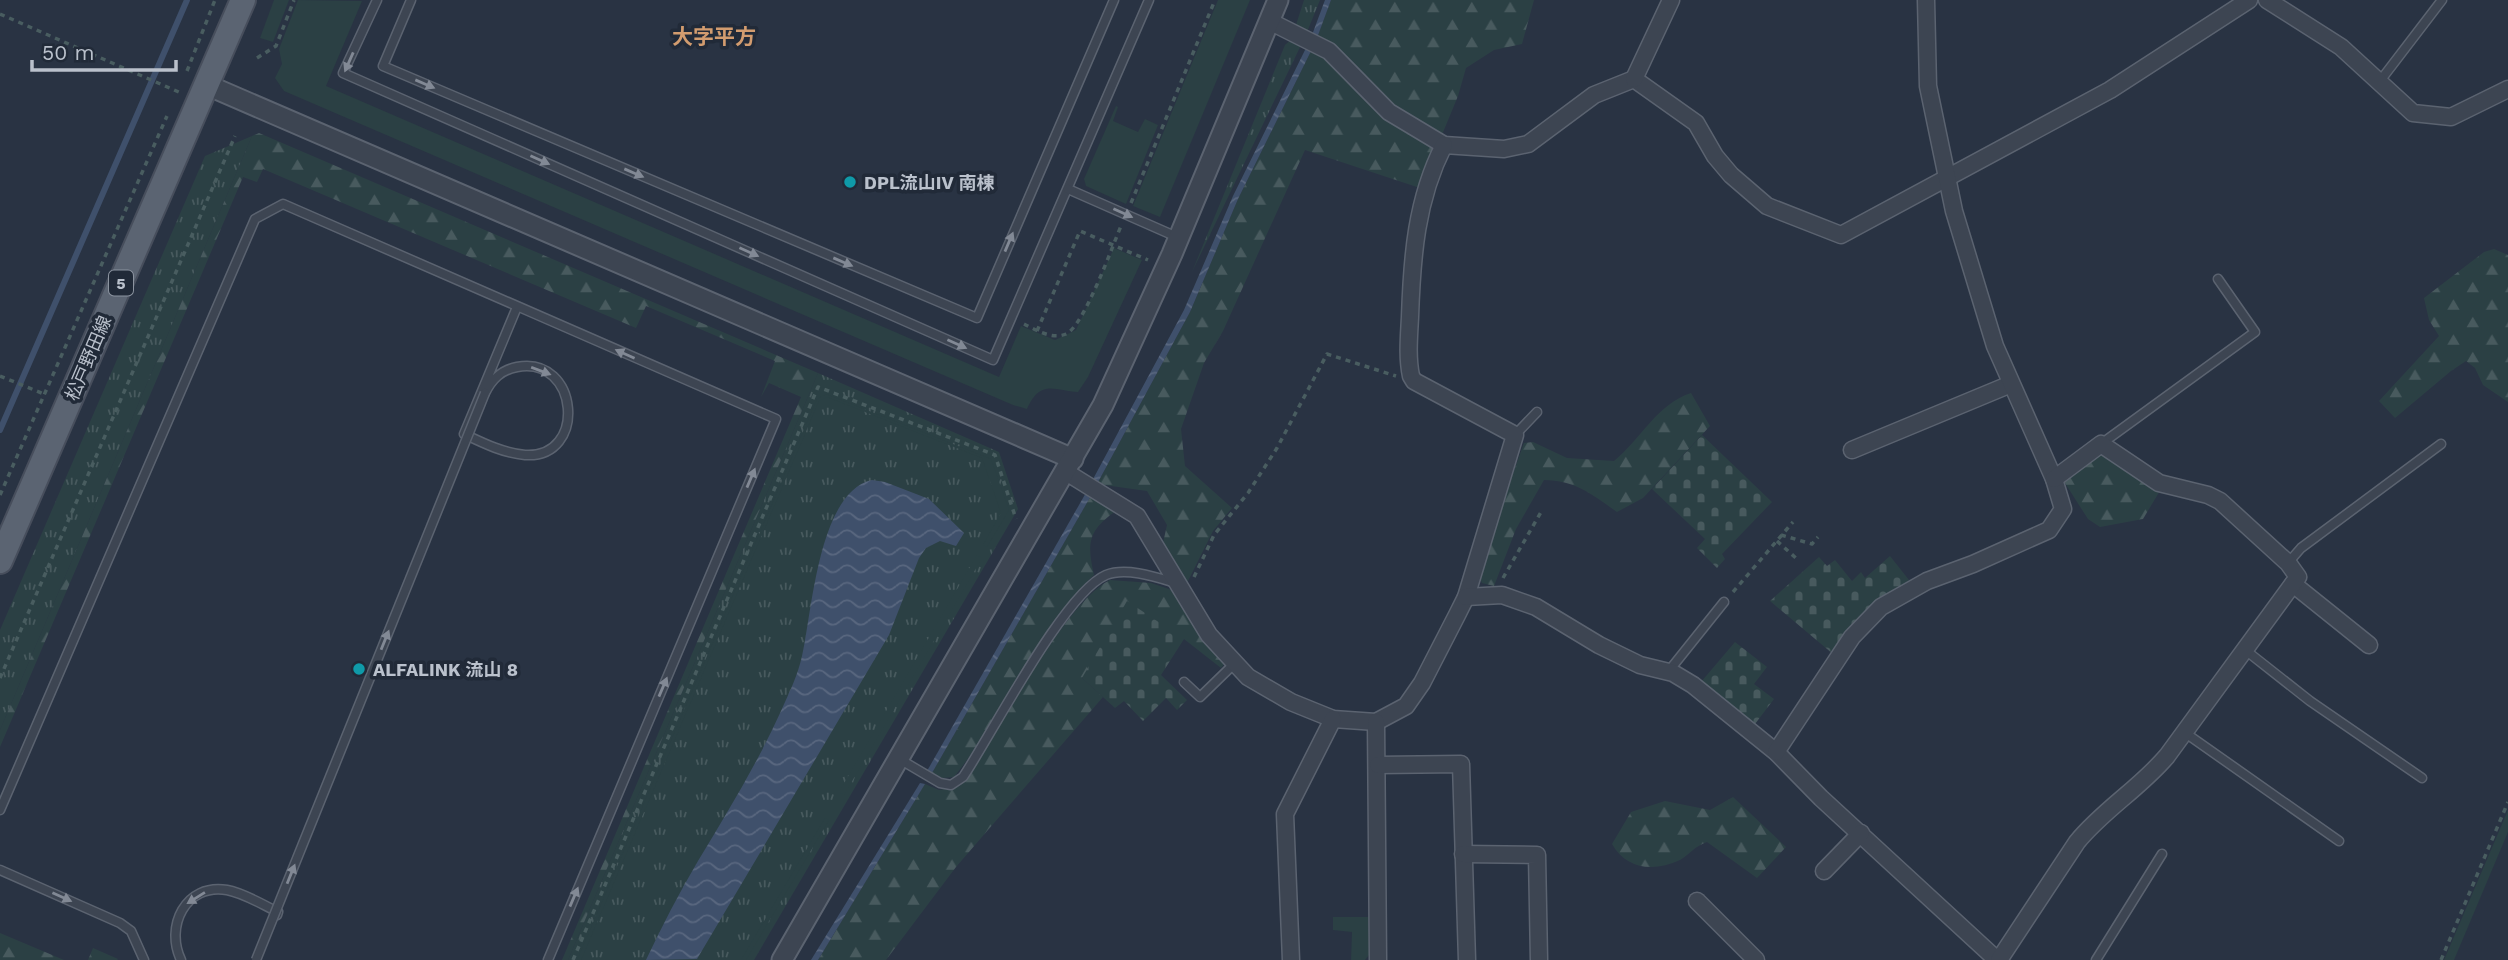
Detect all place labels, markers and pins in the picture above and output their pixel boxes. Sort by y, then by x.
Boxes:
place label: DPL流山IV 南棟 [864,172,994,193]
marker: DPL流山IV 南棟 [842,174,858,190]
place label: ALFALINK 流山 8 [373,659,518,680]
marker: ALFALINK 流山 8 [351,661,367,677]

